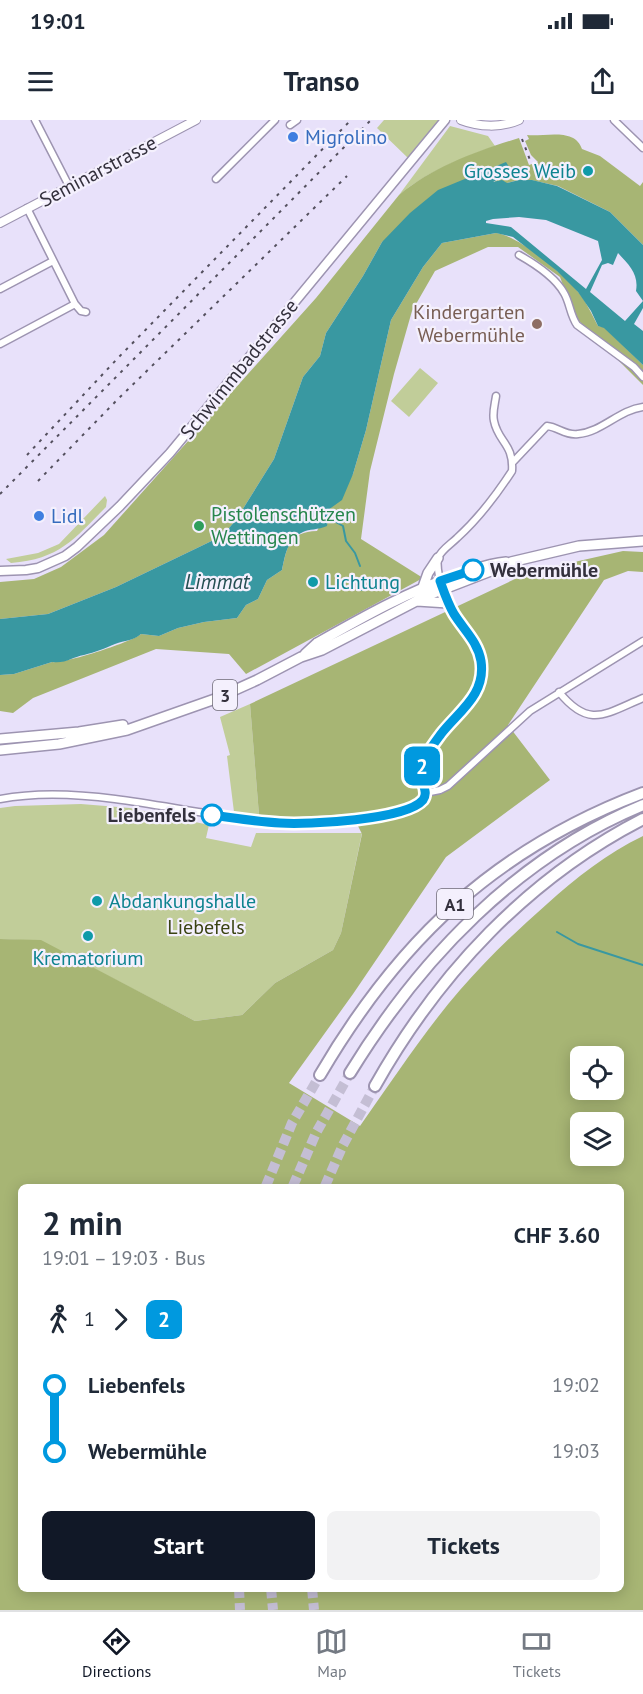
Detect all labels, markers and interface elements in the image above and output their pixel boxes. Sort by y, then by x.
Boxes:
text: 19:01 [30,7,86,35]
text: Transo [284,64,359,98]
icon: menu [24,65,57,98]
icon: share [586,65,619,98]
place label: Migrolino [305,124,387,150]
street label: Seminarstrasse [35,129,161,213]
marker: Migrolino [286,130,300,144]
place label: Grosses Weib [464,158,576,184]
marker: Grosses Weib [581,164,595,178]
street label: Schwimmbadstrasse [174,293,304,445]
place label: Kindergarten Webermühle [413,299,525,348]
marker: Kindergarten Webermühle [530,317,544,331]
place label: Pistolenschützen Wettingen [211,501,356,550]
place label: Lidl [51,503,83,529]
marker: Lidl [32,509,46,523]
marker: Pistolenschützen Wettingen [192,519,206,533]
place label: Webermühle [490,557,598,583]
marker: Webermühle [462,559,484,581]
water label: Limmat [185,568,251,595]
place label: Lichtung [325,569,400,595]
marker: Lichtung [306,575,320,589]
road number: 3 [213,680,237,710]
line badge: 2 [402,746,442,786]
text: 2 [416,753,428,780]
place label: Liebenfels [108,802,196,828]
marker: Liebenfels [201,804,223,826]
place label: Abdankungshalle [109,888,256,914]
road number: A1 [437,889,473,919]
marker: Abdankungshalle [90,894,104,908]
park label: Liebefels [167,914,245,940]
marker: Krematorium [81,929,95,943]
place label: Krematorium [32,945,144,971]
map controls [570,1046,624,1166]
button: locate [570,1046,624,1100]
button: layers [570,1112,624,1166]
text: 2 min [42,1201,123,1244]
text: CHF 3.60 [514,1221,600,1249]
text: 19:01 – 19:03 · Bus [42,1245,206,1271]
icon: walk [42,1303,75,1336]
icon: forward [104,1303,137,1336]
text: 1 [84,1306,95,1332]
text: 2 [158,1306,170,1333]
text: Liebenfels [88,1371,185,1399]
text: 19:02 [552,1372,600,1398]
text: Webermühle [88,1437,207,1465]
text: 19:03 [552,1438,600,1464]
button: Start [42,1511,315,1580]
button: Tickets [327,1511,600,1580]
tab: Directions [82,1625,151,1681]
tab: Map [315,1625,348,1681]
tab: Tickets [513,1625,561,1681]

